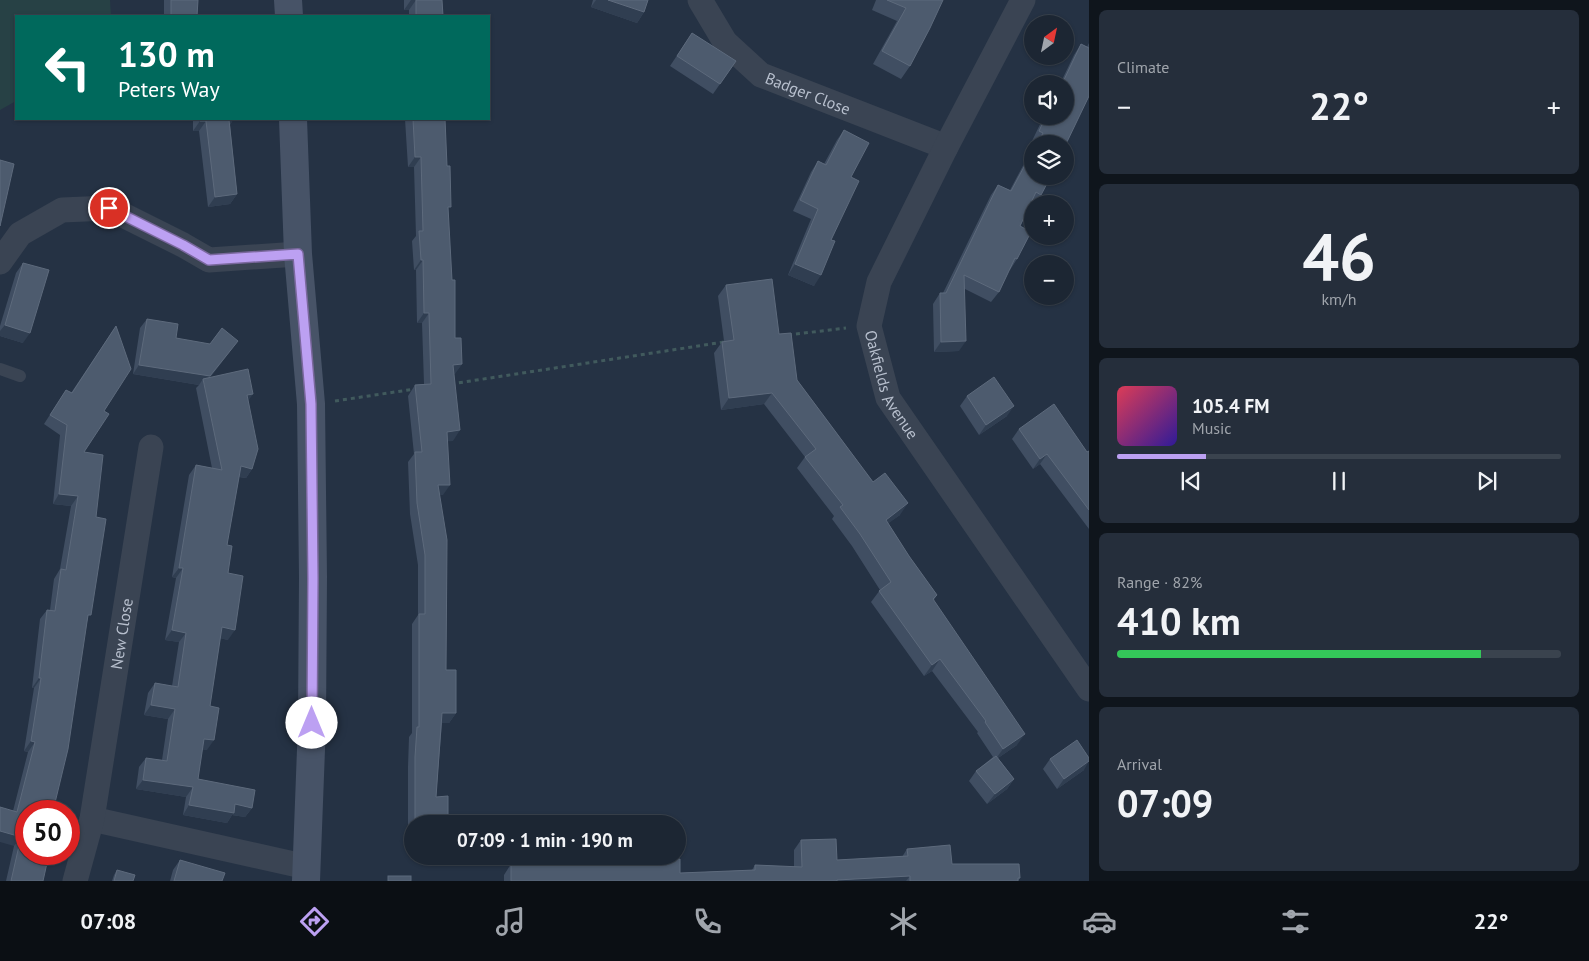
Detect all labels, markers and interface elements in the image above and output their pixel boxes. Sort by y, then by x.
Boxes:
north arrow [1024,15,1074,65]
map controls [1024,15,1074,305]
text: 130 m [118,31,215,77]
icon: left [35,35,100,100]
text: Climate [1117,57,1169,77]
street label: Badger Close [762,68,853,119]
text: Peters Way [118,75,220,103]
button: sound [1024,75,1074,125]
text: 22° [1309,81,1369,130]
text: − [1117,88,1131,125]
text: + [1547,88,1561,125]
button: layers [1024,135,1074,185]
pin [88,187,130,229]
icon: arrive [95,194,123,222]
button: + [1024,195,1074,245]
text: 46 [1302,214,1376,298]
button: − [1024,255,1074,305]
text: km/h [1321,289,1357,309]
street label: Oakfields Avenue [861,328,923,443]
text: 105.4 FM [1192,394,1269,418]
text: Music [1192,418,1232,438]
icon: previous [1177,467,1205,495]
icon: pause [1325,467,1353,495]
icon: next [1473,467,1501,495]
text: Range · 82% [1117,572,1202,592]
text: 410 km [1117,596,1241,645]
street label: New Close [106,597,137,671]
position arrow [285,696,337,748]
text: Arrival [1117,754,1162,774]
text: 07:09 [1117,778,1213,827]
speed limit sign: 50 [15,800,80,865]
text: 07:09 · 1 min · 190 m [457,828,633,852]
icon: directions [297,904,332,939]
icon: music [493,904,528,939]
icon: phone [690,904,725,939]
icon: climate [886,904,921,939]
icon: car [1082,904,1117,939]
icon: filters [1278,904,1313,939]
text: 07:08 [81,907,136,935]
text: 22° [1474,907,1508,935]

